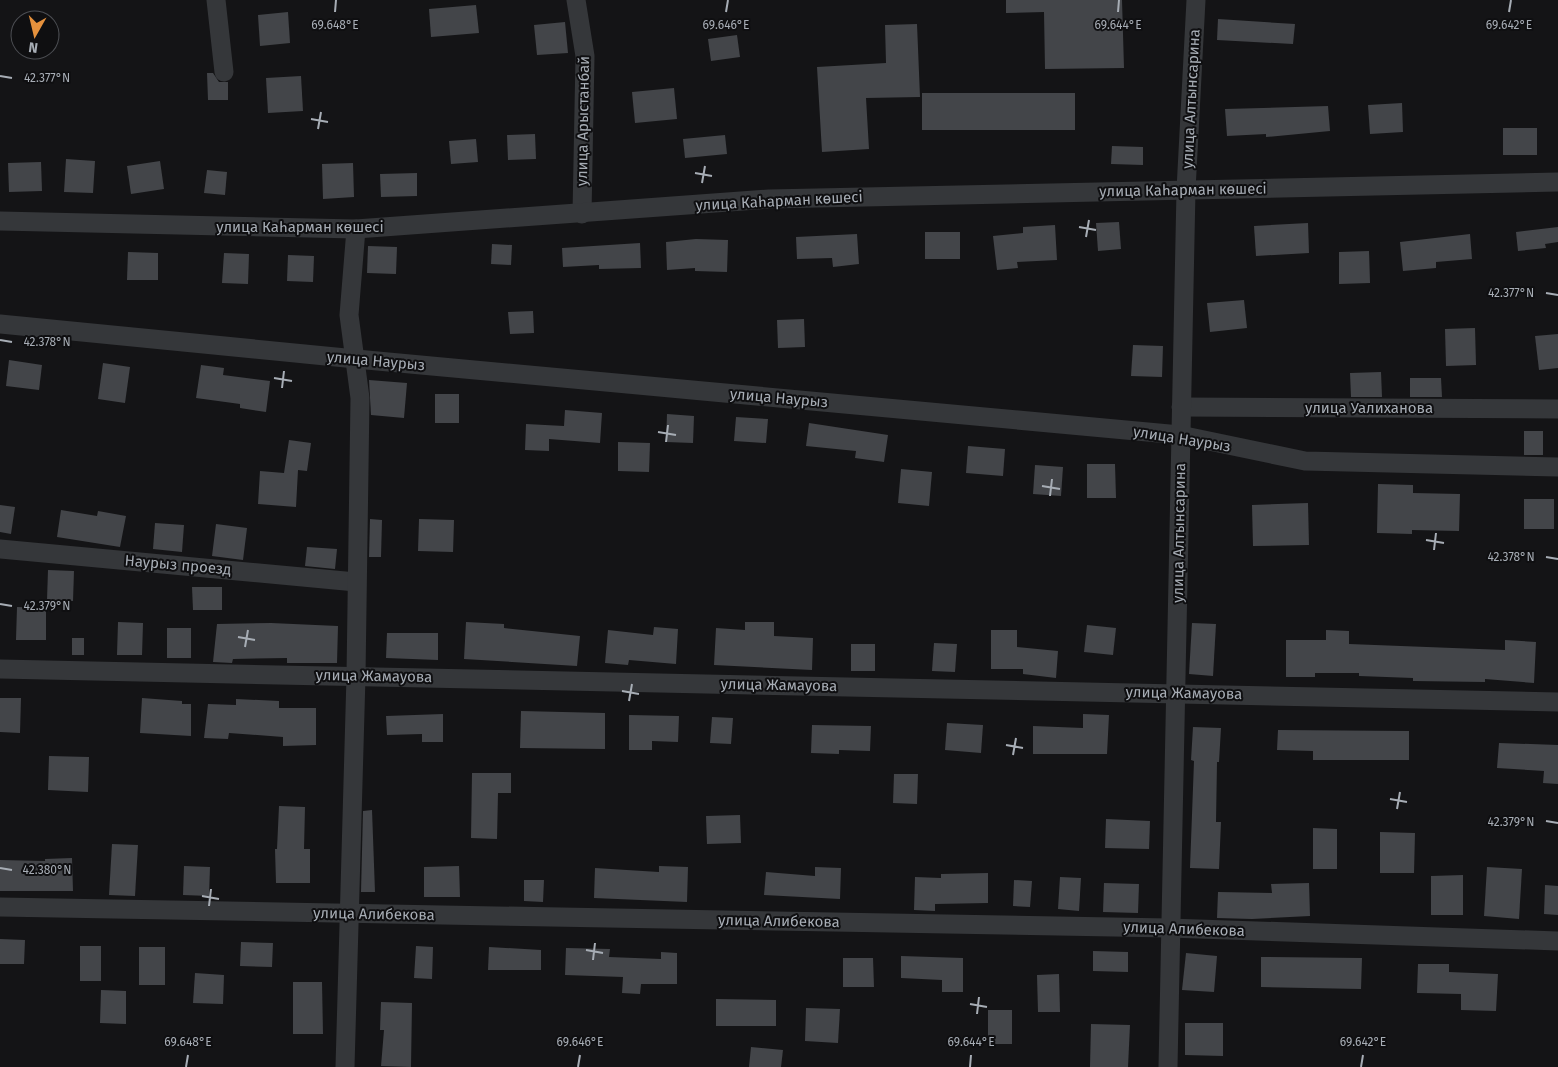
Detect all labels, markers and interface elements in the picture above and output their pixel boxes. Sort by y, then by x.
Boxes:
north arrow [10,10,60,60]
text: 69.648°E [311,18,359,32]
text: 69.646°E [702,18,750,32]
text: 69.644°E [1094,18,1142,32]
text: 69.642°E [1486,18,1532,32]
street label: улица Алтынсарина [1178,29,1204,169]
text: N [27,38,39,56]
street label: улица Арыстанбай [573,56,593,186]
text: 42.377°N [24,71,70,85]
street label: улица Каһарман көшесі [1099,180,1267,200]
street label: улица Каһарман көшесі [695,188,863,214]
street label: улица Каһарман көшесі [216,218,384,236]
text: 42.377°N [1488,286,1534,300]
text: 42.378°N [23,335,71,349]
street label: улица Наурыз [326,348,426,374]
street label: улица Наурыз [729,385,829,411]
street label: улица Уалиханова [1305,399,1433,417]
street label: улица Наурыз [1132,422,1232,456]
street label: улица Алтынсарина [1169,463,1189,603]
text: 42.378°N [1487,550,1535,564]
street label: Наурыз проезд [124,551,232,579]
text: 42.379°N [24,599,70,613]
street label: улица Жамауова [316,666,432,686]
street label: улица Жамауова [721,675,837,695]
street label: улица Жамауова [1126,683,1242,703]
text: 42.379°N [1488,815,1534,829]
text: 42.380°N [23,863,71,877]
street label: улица Алибекова [313,904,435,924]
street label: улица Алибекова [718,911,840,931]
street label: улица Алибекова [1123,918,1245,940]
text: 69.648°E [164,1035,212,1049]
text: 69.646°E [556,1035,604,1049]
text: 69.644°E [947,1035,995,1049]
text: 69.642°E [1340,1035,1386,1049]

